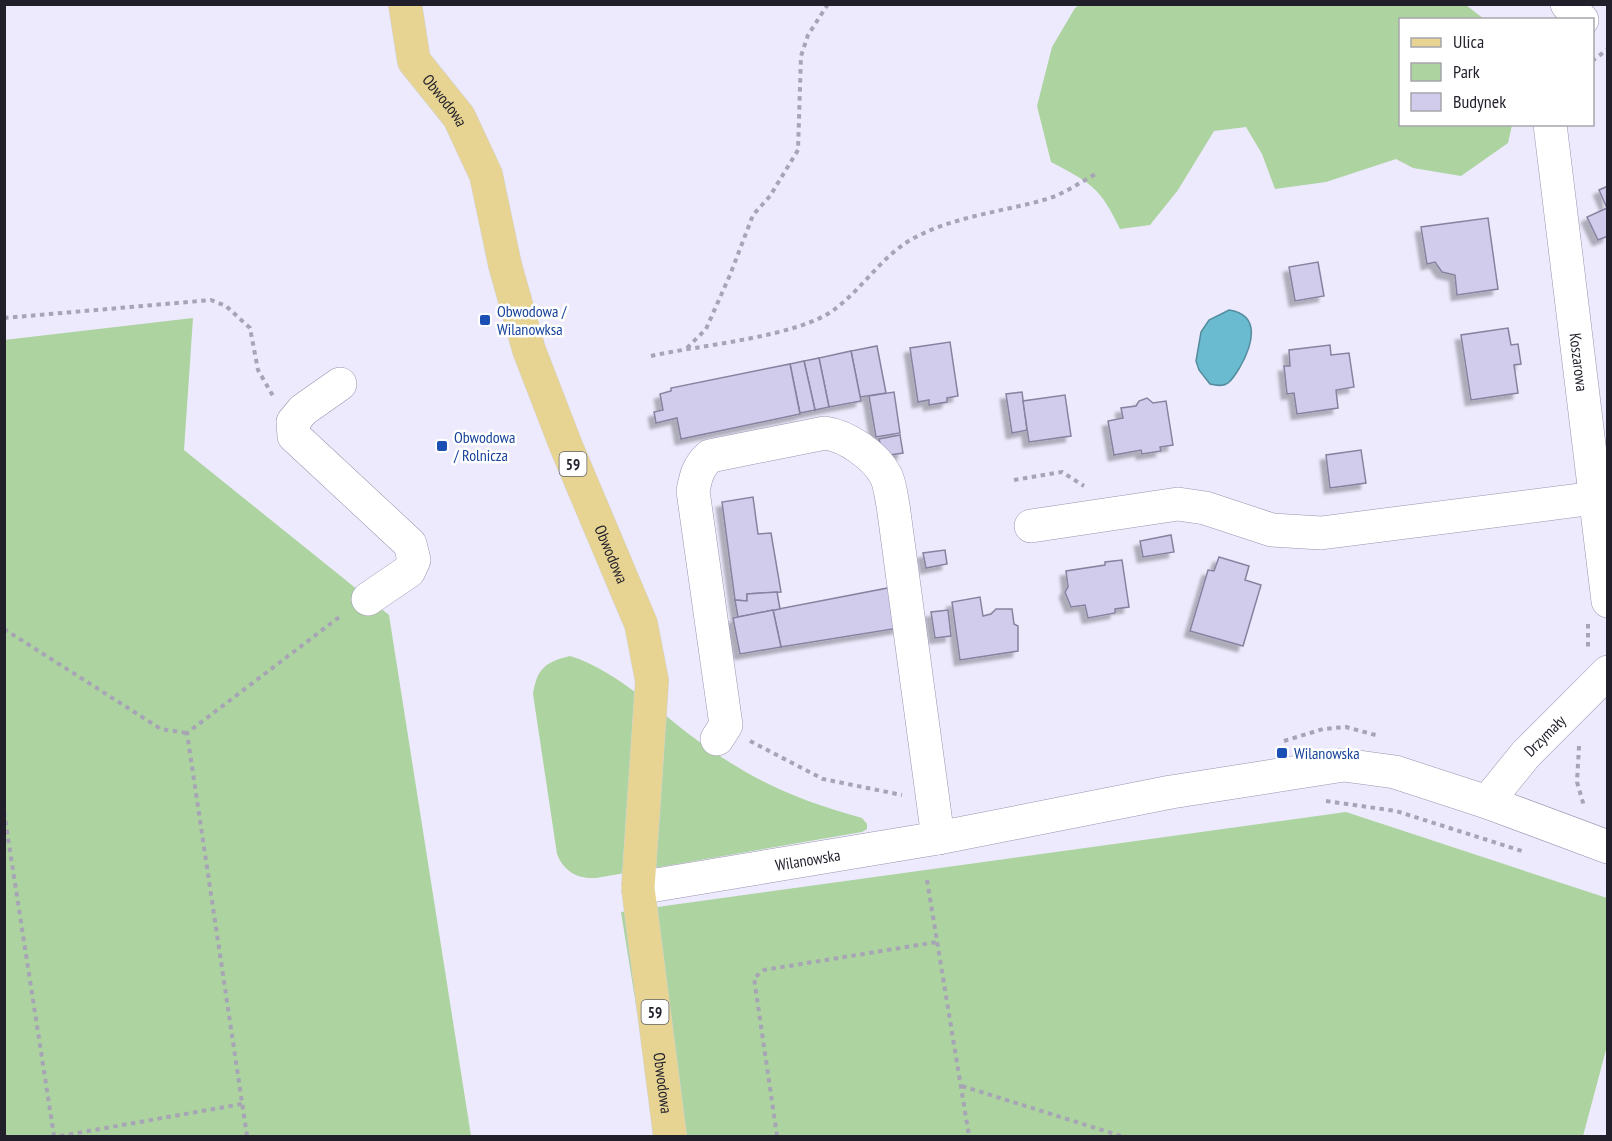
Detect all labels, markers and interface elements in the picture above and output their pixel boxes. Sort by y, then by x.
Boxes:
legend [1399,18,1594,126]
text: Ulica [1453,30,1484,53]
text: Park [1453,60,1480,83]
street label: Obwodowa [418,70,472,130]
text: Budynek [1453,90,1506,113]
place label: Obwodowa / Wilanowksa [497,301,568,339]
marker: Obwodowa / Wilanowksa [478,313,492,327]
street label: Koszarowa [1565,332,1592,393]
place label: Obwodowa / Rolnicza [453,427,515,465]
marker: Obwodowa / Rolnicza [435,439,449,453]
road number: 59 [560,452,586,476]
street label: Obwodowa [590,522,633,586]
street label: Drzymały [1519,710,1570,761]
place label: Wilanowska [1294,743,1360,763]
marker: Wilanowska [1275,746,1289,760]
street label: Wilanowska [774,844,842,875]
road number: 59 [642,1000,668,1024]
street label: Obwodowa [649,1051,677,1115]

